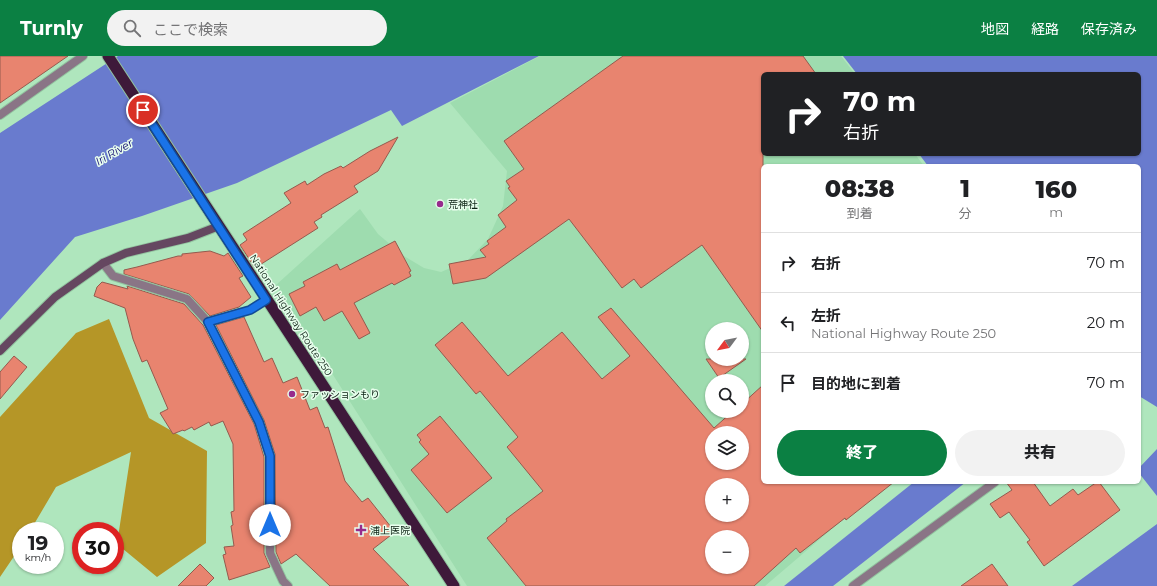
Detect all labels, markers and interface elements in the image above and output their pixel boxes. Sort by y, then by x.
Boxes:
search box [107,10,387,46]
text: Turnly [20,17,83,40]
icon: search [121,17,143,39]
text: ここで検索 [153,20,228,39]
text: 地図 [981,20,1009,38]
text: 経路 [1031,20,1059,38]
text: 保存済み [1081,20,1137,38]
text: 70 m [843,84,916,118]
icon: right [777,88,829,140]
pin [126,93,160,127]
icon: arrive [132,99,154,121]
text: 右折 [843,122,879,144]
water label: Iri River [93,135,136,168]
text: 08:38 [825,174,895,203]
text: 1 [960,174,970,203]
text: 160 [1035,175,1077,204]
place label: 荒神社 [448,198,478,211]
marker: 荒神社 [435,199,445,209]
text: m [1049,204,1063,220]
text: 到着 [847,205,873,221]
text: 分 [959,205,972,221]
street label: National Highway Route 250 [247,252,335,379]
icon: right [777,252,799,274]
text: 70 m [1087,253,1125,272]
text: 右折 [811,254,841,273]
text: 左折 [811,306,841,325]
icon: left [777,312,799,334]
text: 20 m [1087,313,1125,332]
north arrow [705,322,749,366]
map controls [705,322,749,574]
text: National Highway Route 250 [811,325,996,341]
icon: arrive [777,372,799,394]
text: 70 m [1087,373,1125,392]
button: search [705,374,749,418]
text: 目的地に到着 [811,374,901,393]
place label: ファッションもり [300,388,380,401]
marker: ファッションもり [287,389,297,399]
button: layers [705,426,749,470]
button: 終了 [777,430,947,476]
button: 共有 [955,430,1125,476]
button: + [705,478,749,522]
position arrow [249,504,291,546]
speed limit sign: 30 [72,522,124,574]
marker: 浦上医院 [355,524,367,536]
place label: 浦上医院 [370,524,410,537]
button: − [705,530,749,574]
text: 19 [28,531,48,555]
text: km/h [25,551,51,564]

